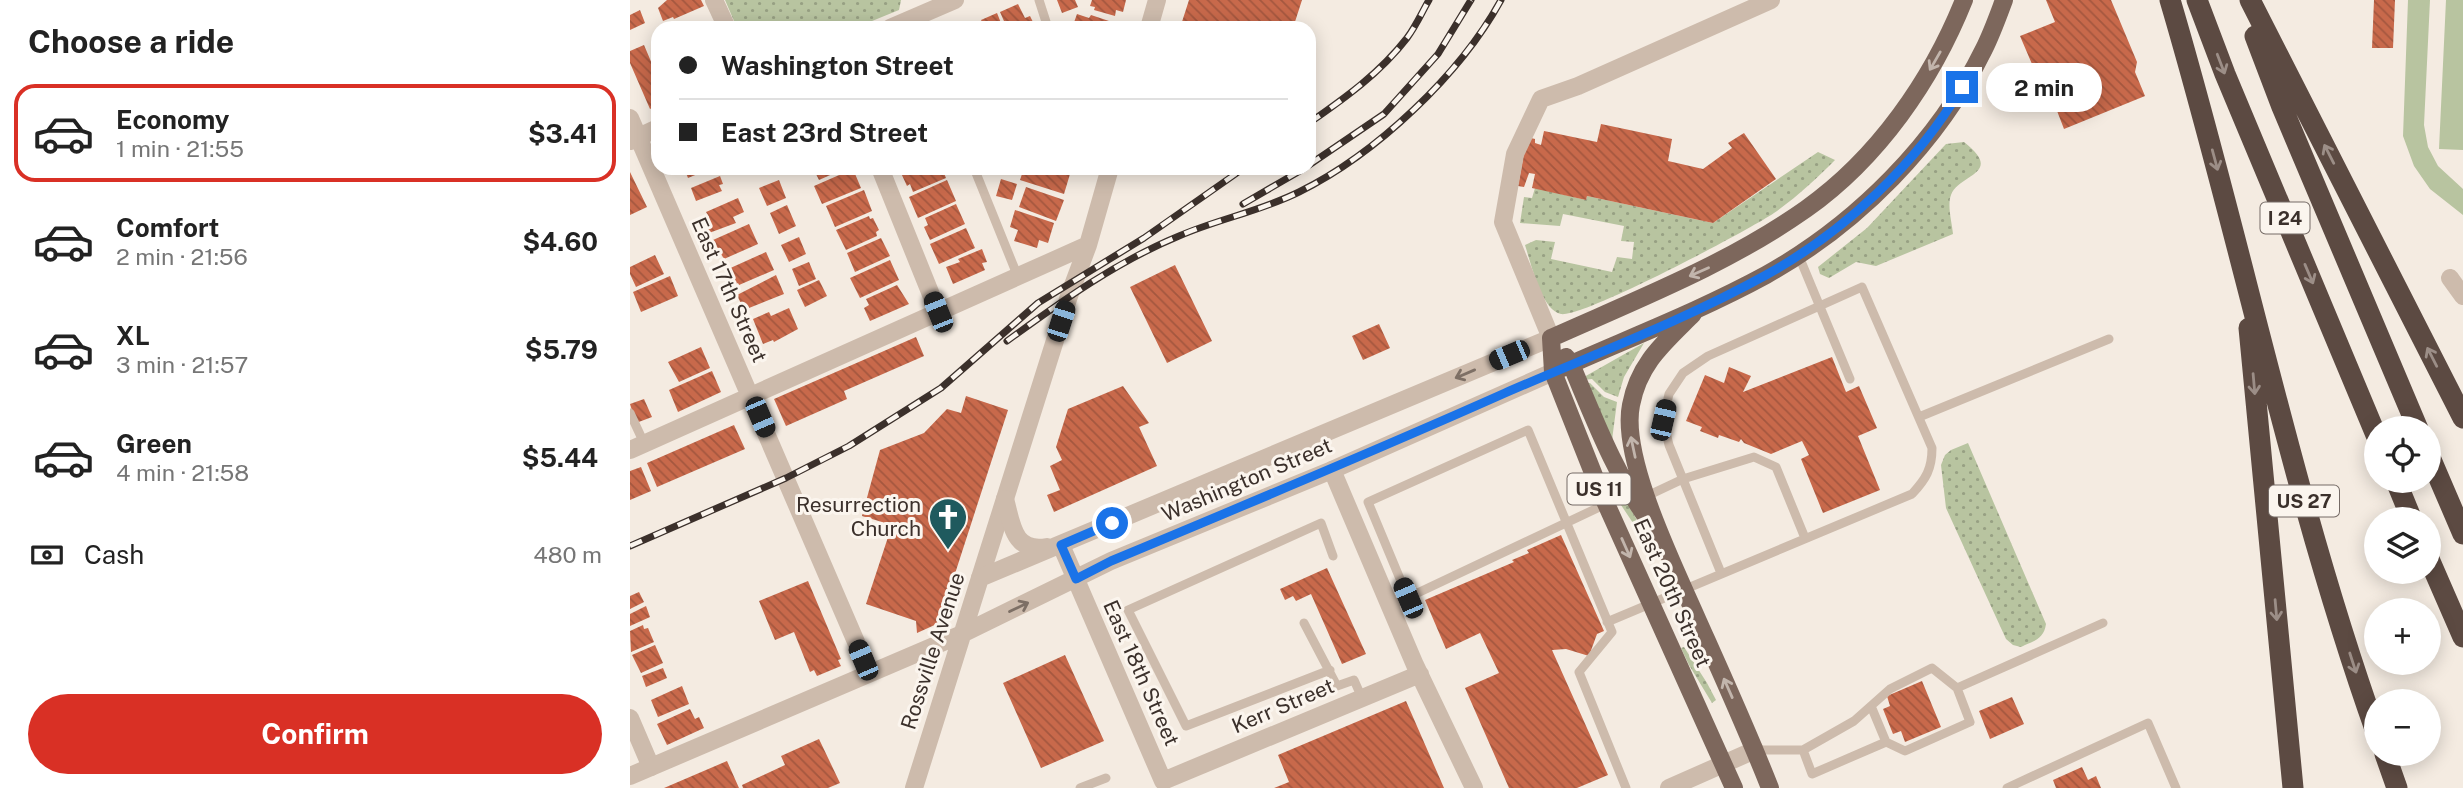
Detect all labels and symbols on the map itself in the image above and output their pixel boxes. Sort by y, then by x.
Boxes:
one-way arrow [1928,51,1942,71]
one-way arrow [2216,52,2228,74]
callout: 2 min [1986,62,2102,112]
route end [1946,71,1978,103]
one-way arrow [2321,144,2335,165]
one-way arrow [2209,148,2222,171]
road number: I 24 [2260,202,2310,233]
street label: East 17th Street [686,213,773,366]
one-way arrow [2303,262,2316,284]
one-way arrow [1689,266,1710,279]
car [921,289,956,335]
car [1045,298,1078,344]
car [1486,337,1533,373]
one-way arrow [2424,347,2438,368]
one-way arrow [1455,368,1477,381]
one-way arrow [2248,372,2261,394]
car [743,394,778,440]
car [1649,397,1678,443]
street label: Washington Street [1158,432,1336,527]
one-way arrow [1625,436,1639,459]
road number: US 11 [1567,474,1630,504]
road number: US 27 [2269,486,2339,516]
place label: Resurrection Church [796,492,921,541]
church icon: Resurrection Church [927,496,969,551]
route start [1096,507,1128,539]
street label: East 20th Street [1628,515,1716,671]
one-way arrow [1620,537,1633,558]
street label: Rossville Avenue [895,569,970,733]
car [1391,575,1426,621]
street label: East 18th Street [1098,596,1185,750]
one-way arrow [2269,598,2282,621]
one-way arrow [1008,599,1029,613]
car [846,637,881,683]
one-way arrow [2347,652,2360,674]
street label: Kerr Street [1228,673,1338,738]
one-way arrow [1721,678,1734,699]

